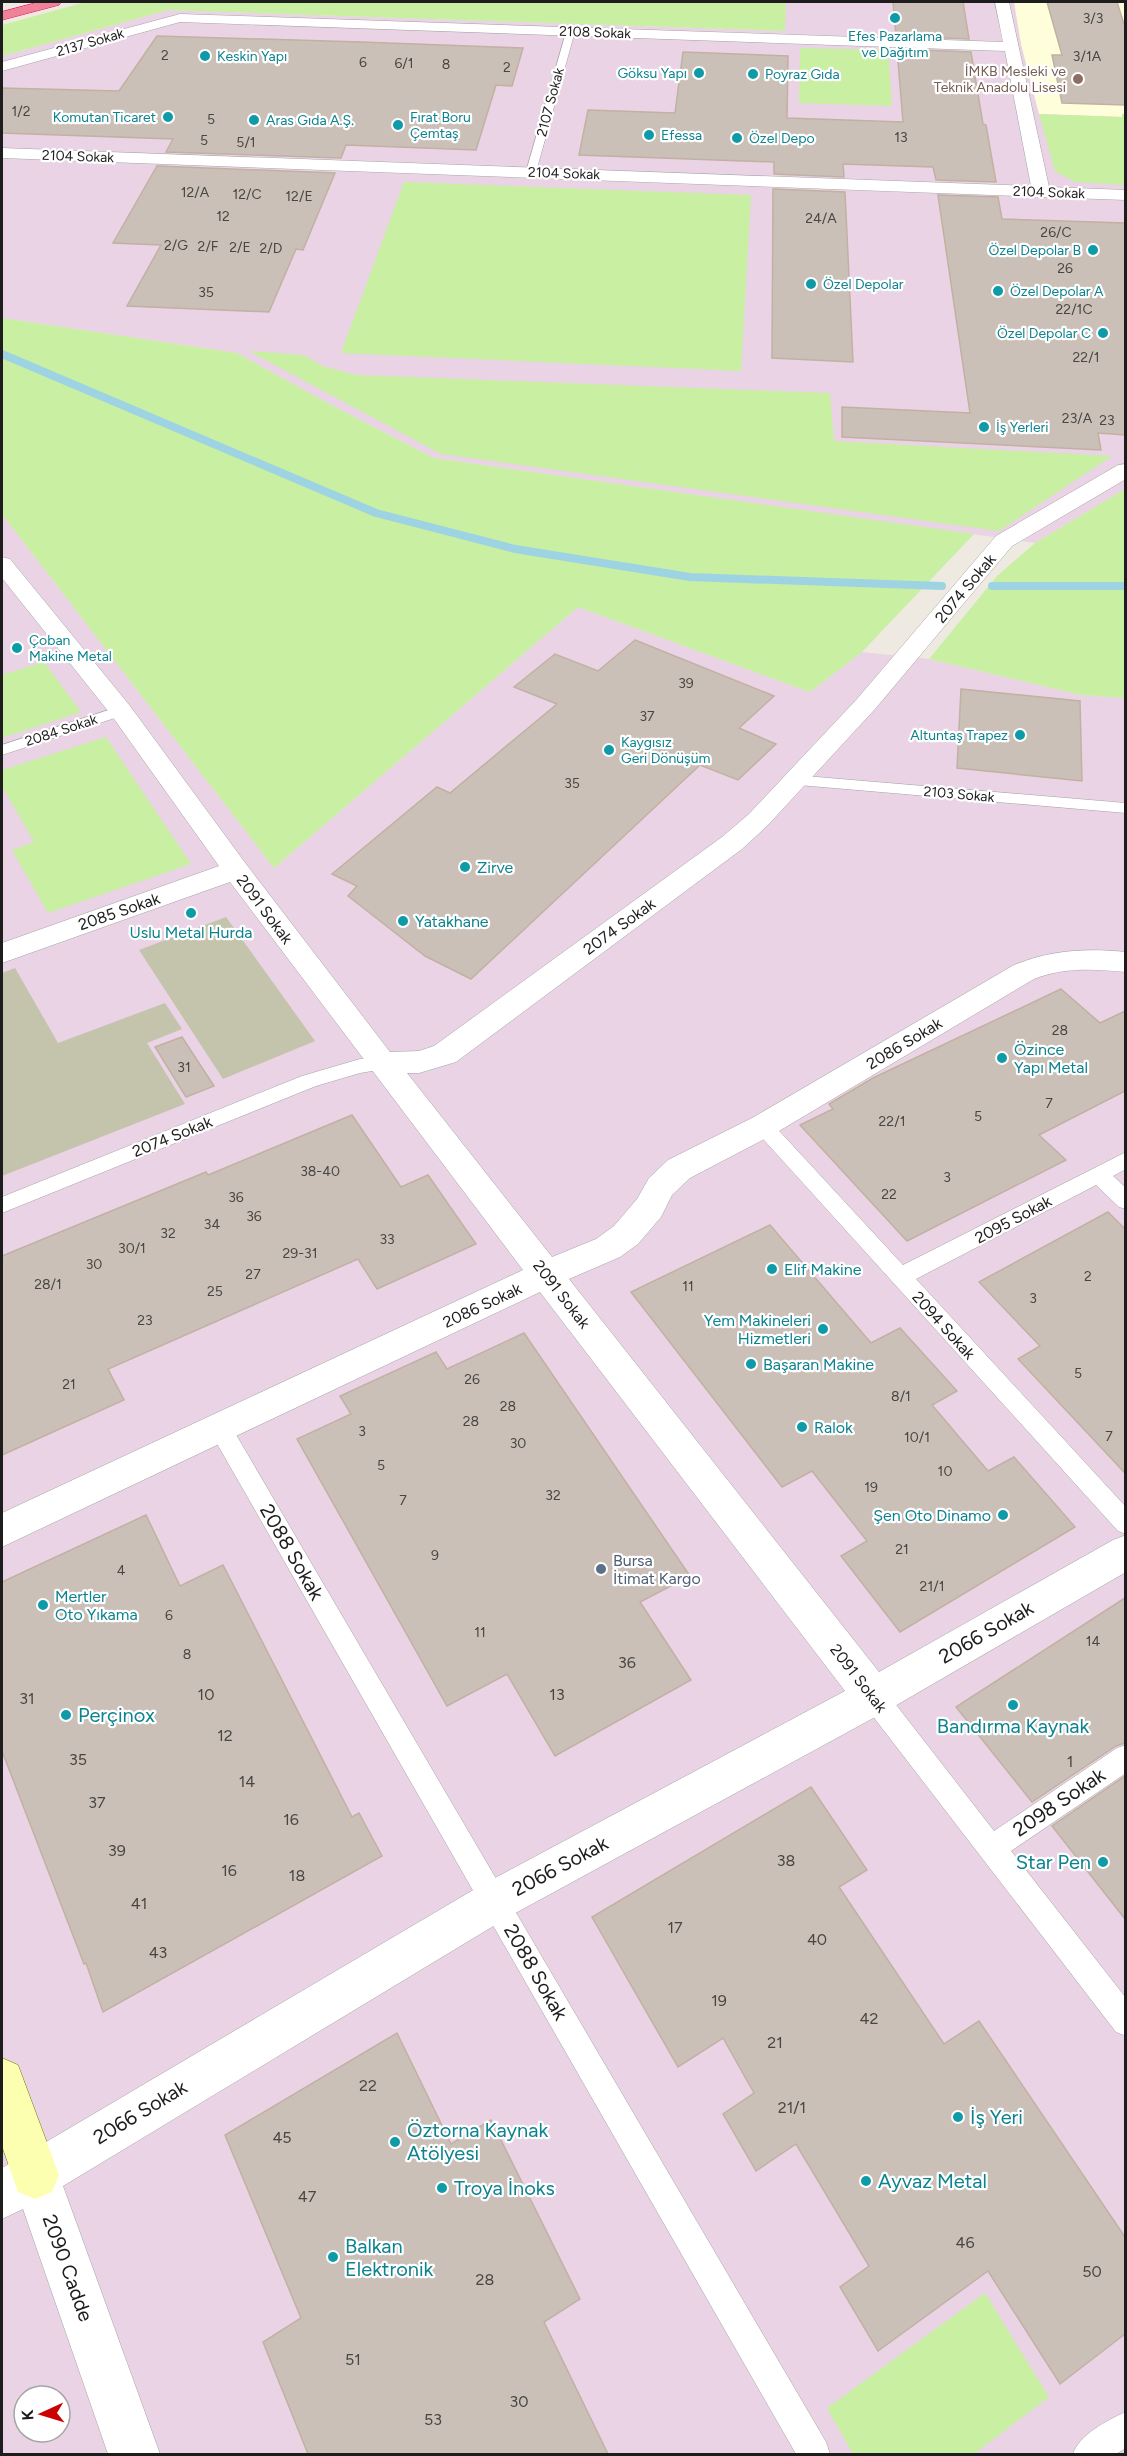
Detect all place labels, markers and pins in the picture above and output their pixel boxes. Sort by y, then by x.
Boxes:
marker: Efes Pazarlama ve Dağıtım [888,11,902,25]
place label: Efes Pazarlama ve Dağıtım [848,28,942,61]
place label: Keskin Yapı [217,48,287,65]
marker: Keskin Yapı [198,49,212,63]
place label: İMKB Mesleki ve Teknik Anadolu Lisesi [934,63,1066,96]
place label: Göksu Yapı [617,65,687,82]
marker: Göksu Yapı [692,66,706,80]
place label: Poyraz Gıda [765,66,840,83]
marker: Poyraz Gıda [746,67,760,81]
marker: İMKB Mesleki ve Teknik Anadolu Lisesi [1071,72,1085,86]
place label: Komutan Ticaret [53,109,156,126]
place label: Fırat Boru Çemtaş [410,109,471,142]
marker: Komutan Ticaret [161,110,175,124]
place label: Aras Gıda A.Ş. [266,112,354,129]
marker: Aras Gıda A.Ş. [247,113,261,127]
marker: Fırat Boru Çemtaş [391,118,405,132]
place label: Efessa [661,127,702,144]
marker: Efessa [642,128,656,142]
place label: Özel Depo [749,130,815,147]
marker: Özel Depo [730,131,744,145]
place label: Özel Depolar B [988,242,1081,259]
marker: Özel Depolar B [1086,243,1100,257]
place label: Özel Depolar [823,276,904,293]
marker: Özel Depolar [804,277,818,291]
place label: Özel Depolar A [1010,283,1104,300]
marker: Özel Depolar A [991,284,1005,298]
place label: Özel Depolar C [997,325,1091,342]
marker: Özel Depolar C [1096,326,1110,340]
place label: İş Yerleri [996,419,1049,436]
marker: İş Yerleri [977,420,991,434]
place label: Çoban Makine Metal [29,632,112,665]
marker: Çoban Makine Metal [10,641,24,655]
place label: Altuntaş Trapez [910,727,1008,744]
marker: Altuntaş Trapez [1013,728,1027,742]
place label: Kaygısız Geri Dönüşüm [621,734,710,767]
marker: Kaygısız Geri Dönüşüm [602,743,616,757]
place label: Zirve [477,858,514,877]
marker: Zirve [458,860,472,874]
marker: Uslu Metal Hurda [184,906,198,920]
place label: Yatakhane [415,912,489,931]
marker: Yatakhane [396,914,410,928]
place label: Uslu Metal Hurda [130,923,252,942]
place label: Özince Yapı Metal [1014,1040,1088,1077]
marker: Özince Yapı Metal [995,1051,1009,1065]
place label: Elif Makine [784,1260,862,1279]
marker: Elif Makine [765,1262,779,1276]
place label: Yem Makineleri Hizmetleri [704,1311,811,1348]
marker: Yem Makineleri Hizmetleri [816,1322,830,1336]
place label: Başaran Makine [763,1355,874,1374]
marker: Başaran Makine [744,1357,758,1371]
place label: Ralok [814,1418,853,1437]
marker: Ralok [795,1420,809,1434]
place label: Şen Oto Dinamo [873,1506,991,1525]
marker: Şen Oto Dinamo [996,1508,1010,1522]
place label: Bursa İtimat Kargo [613,1551,701,1588]
marker: Bursa İtimat Kargo [594,1562,608,1576]
place label: Mertler Oto Yıkama [55,1587,138,1624]
marker: Mertler Oto Yıkama [36,1598,50,1612]
marker: Bandırma Kaynak [1006,1698,1020,1712]
place label: Perçinox [78,1703,155,1727]
marker: Perçinox [59,1708,73,1722]
place label: Bandırma Kaynak [937,1714,1090,1738]
place label: Star Pen [1016,1850,1091,1874]
marker: Star Pen [1096,1855,1110,1869]
place label: İş Yeri [970,2105,1023,2129]
marker: İş Yeri [951,2110,965,2124]
place label: Öztorna Kaynak Atölyesi [407,2118,548,2165]
marker: Öztorna Kaynak Atölyesi [388,2135,402,2149]
place label: Ayvaz Metal [878,2169,987,2193]
marker: Ayvaz Metal [859,2174,873,2188]
place label: Troya İnoks [454,2176,555,2200]
marker: Troya İnoks [435,2181,449,2195]
place label: Balkan Elektronik [345,2234,434,2281]
marker: Balkan Elektronik [326,2250,340,2264]

